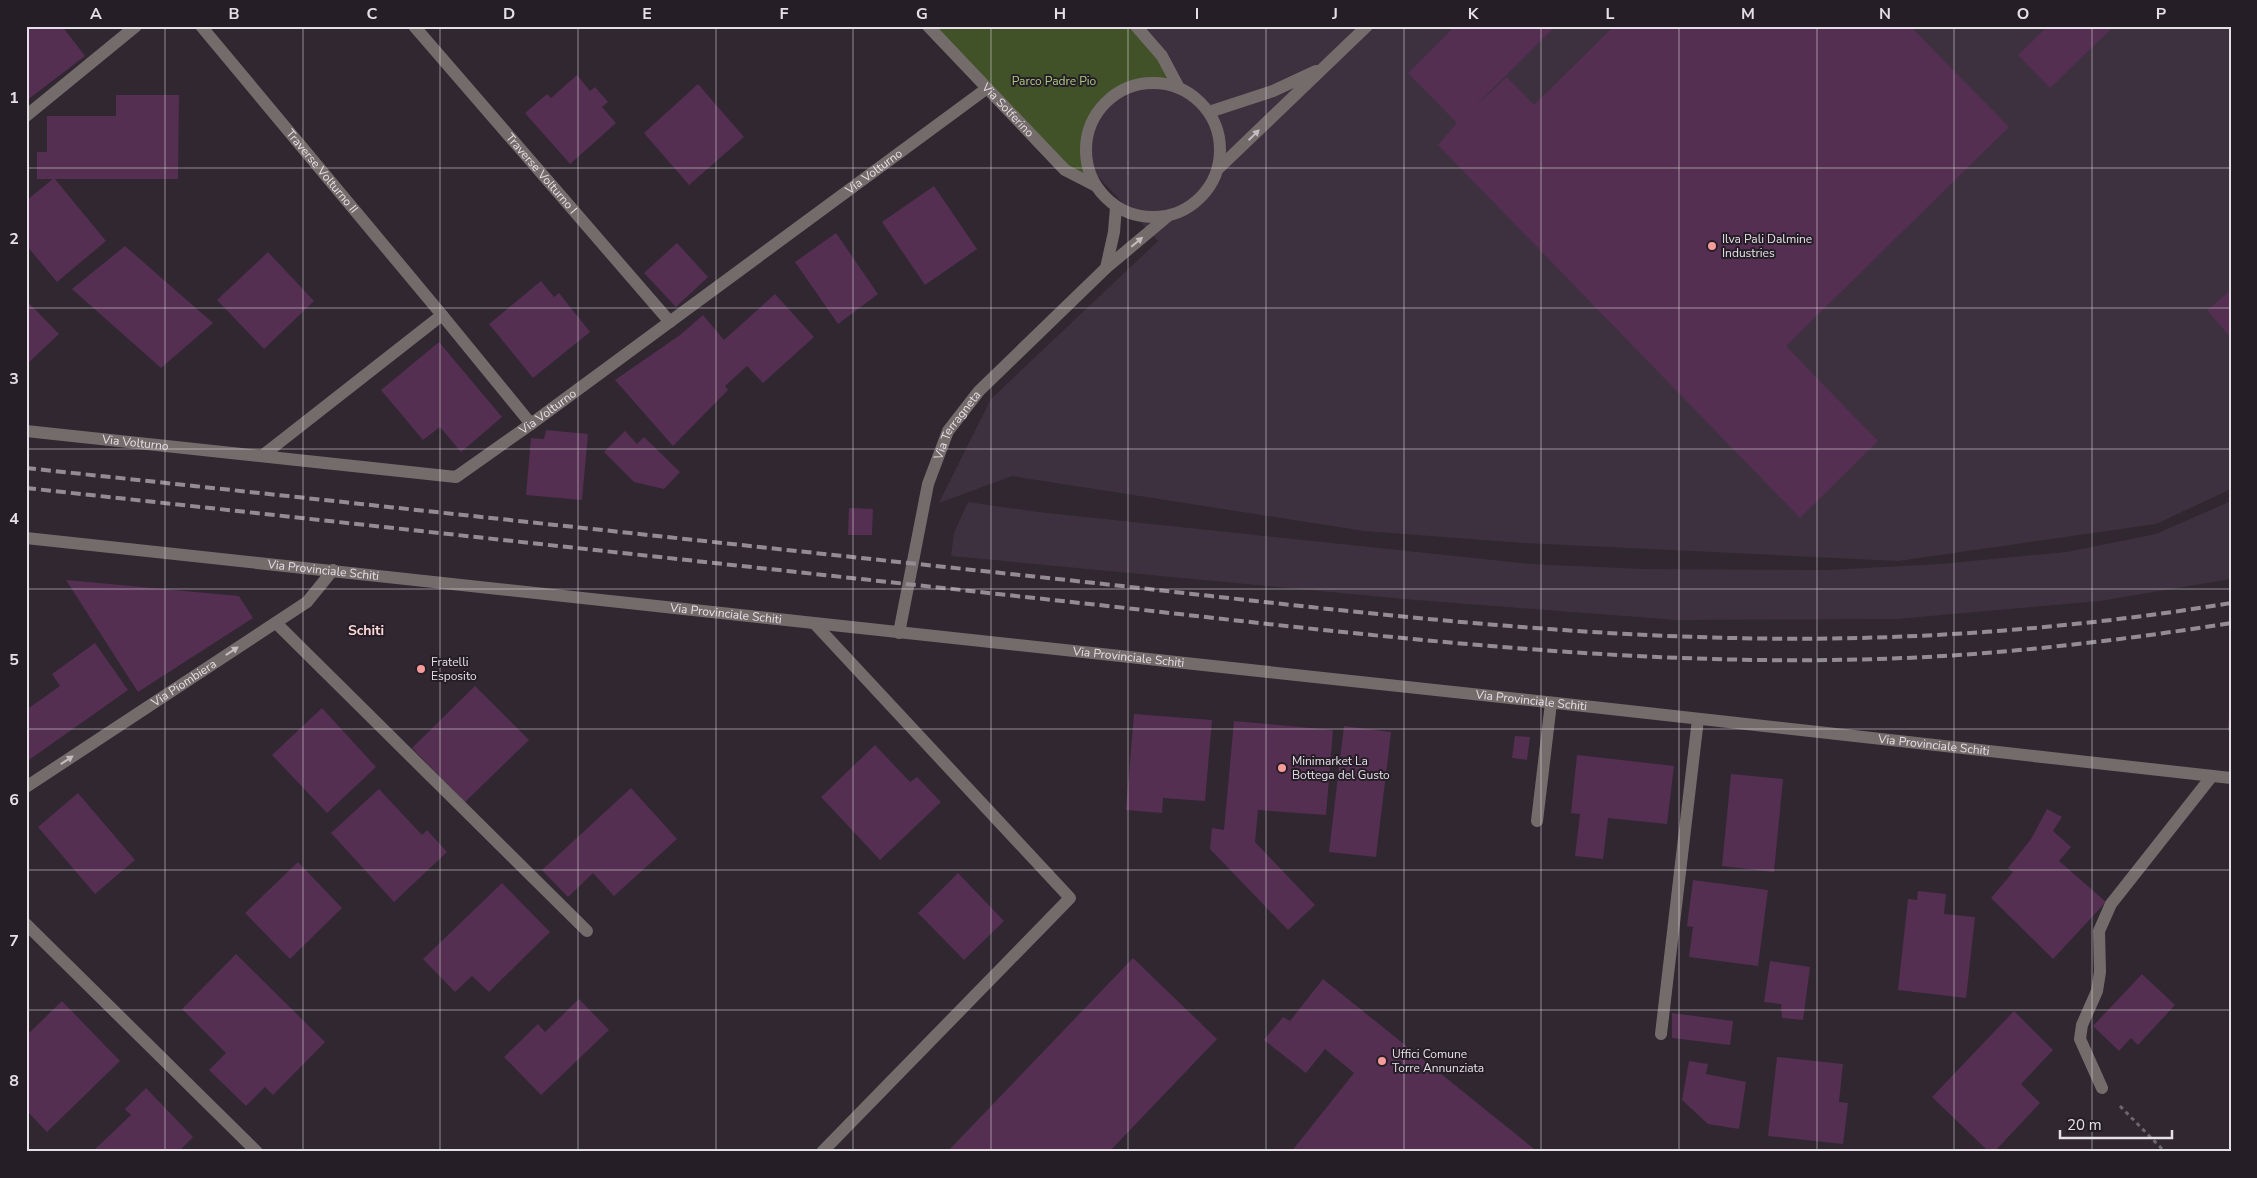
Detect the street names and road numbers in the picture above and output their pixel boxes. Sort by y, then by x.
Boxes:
street label: Via Solferino [978,79,1038,141]
street label: Traverse Volturno II [282,126,362,216]
street label: Traverse Volturno I [502,130,581,217]
street label: Via Volturno [841,145,906,198]
street label: Via Volturno [515,385,580,438]
street label: Via Terragneta [930,387,984,463]
street label: Via Volturno [100,431,170,454]
street label: Via Provinciale Schiti [266,556,380,584]
street label: Via Provinciale Schiti [668,599,782,627]
street label: Via Provinciale Schiti [1071,643,1185,671]
street label: Via Piombiera [147,656,219,711]
street label: Via Provinciale Schiti [1474,686,1588,714]
street label: Via Provinciale Schiti [1876,731,1990,759]

